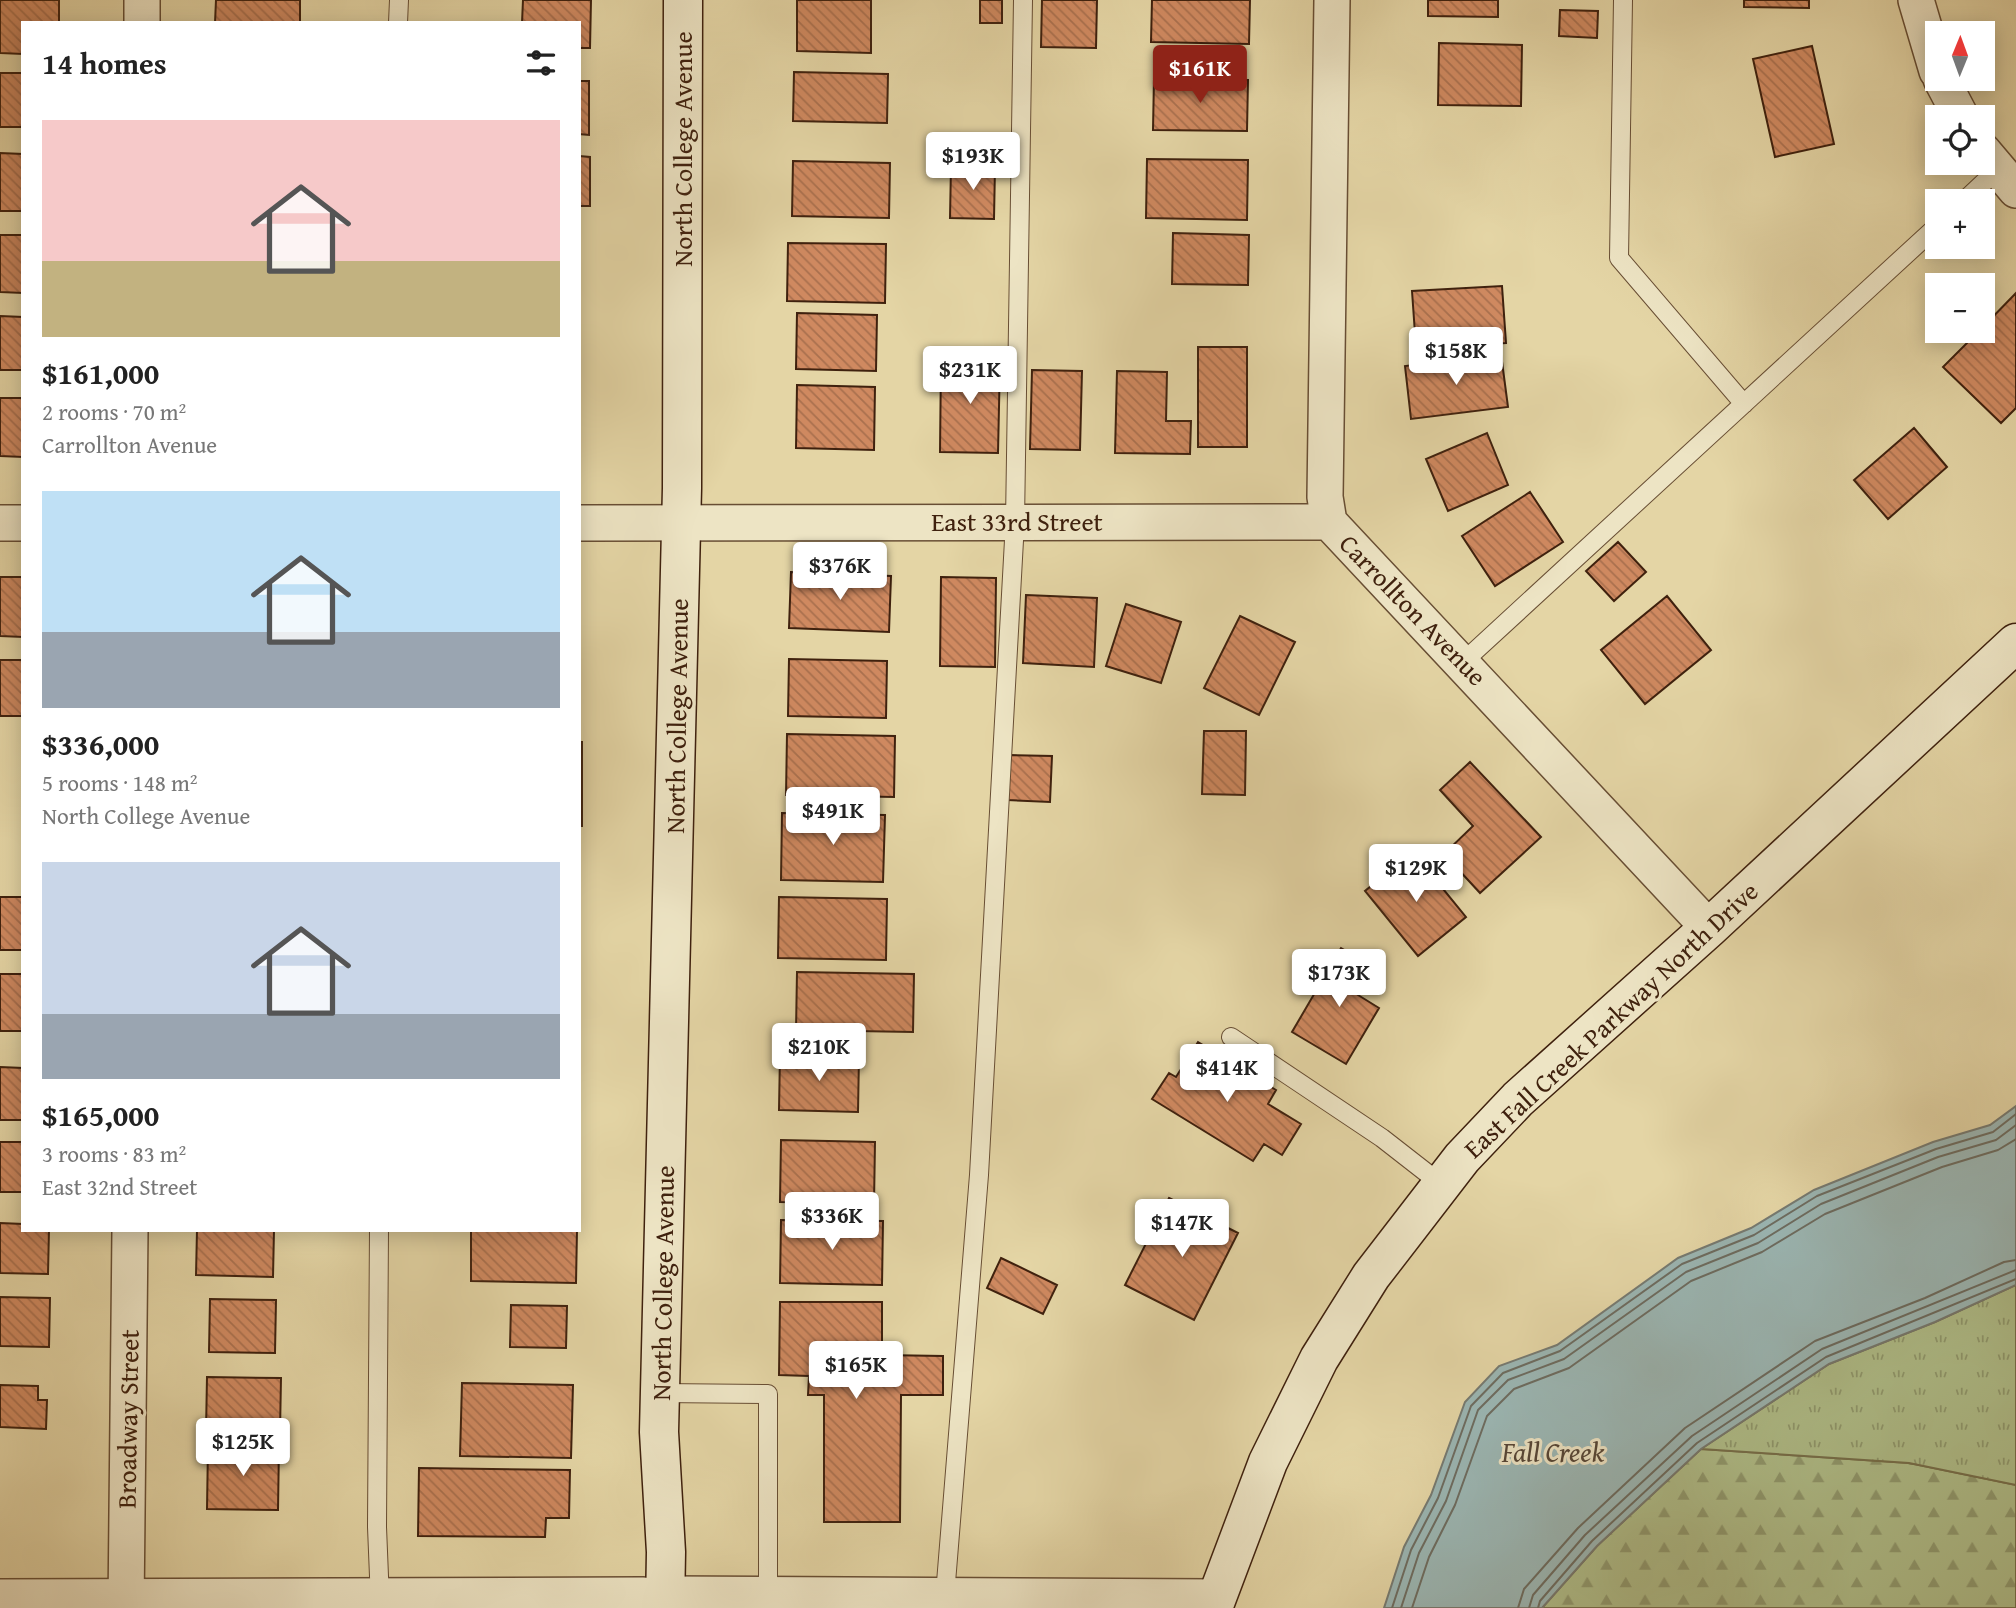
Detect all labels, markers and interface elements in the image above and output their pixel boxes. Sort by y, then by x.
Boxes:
north arrow [1925,21,1995,91]
map controls [1925,21,1995,343]
street label: North College Avenue [663,31,702,267]
text: 14 homes [42,41,167,85]
icon: filters [522,44,560,82]
pin: $161K [1151,46,1249,105]
text: $161K [1169,51,1231,84]
button: locate [1925,105,1995,175]
pin: $193K [924,132,1022,192]
text: $193K [942,138,1004,171]
icon: home [238,166,364,292]
button: + [1925,189,1995,259]
button: − [1925,273,1995,343]
pin: $158K [1407,328,1505,387]
text: $158K [1425,333,1487,366]
pin: $231K [921,346,1019,406]
text: $161,000 [42,351,159,395]
text: $231K [939,352,1001,385]
text: 2 rooms · 70 m² [42,395,186,428]
text: Carrollton Avenue [42,428,217,461]
street label: East 33rd Street [931,502,1103,541]
street label: Carrollton Avenue [1331,525,1496,694]
icon: home [238,537,364,663]
pin: $376K [791,542,889,602]
text: $376K [809,548,871,581]
street label: North College Avenue [655,598,698,834]
text: $336,000 [42,722,159,766]
text: 5 rooms · 148 m² [42,766,197,799]
pin: $491K [784,788,882,847]
text: $491K [802,793,864,826]
text: North College Avenue [42,799,250,832]
pin: $129K [1367,844,1465,904]
text: $129K [1385,850,1447,883]
street label: East Fall Creek Parkway North Drive [1454,872,1767,1167]
icon: home [238,908,364,1034]
pin: $173K [1290,950,1388,1009]
text: $173K [1308,955,1370,988]
pin: $210K [770,1024,868,1083]
text: $210K [788,1029,850,1062]
pin: $414K [1178,1044,1276,1104]
text: $414K [1196,1050,1258,1083]
text: $165,000 [42,1093,159,1137]
text: 3 rooms · 83 m² [42,1137,186,1170]
street label: North College Avenue [641,1165,684,1401]
text: East 32nd Street [42,1170,197,1203]
pin: $336K [783,1192,881,1252]
text: $336K [801,1198,863,1231]
pin: $147K [1133,1200,1231,1259]
text: $147K [1151,1205,1213,1238]
street label: Broadway Street [106,1329,149,1509]
pin: $165K [807,1342,905,1401]
text: $165K [825,1347,887,1380]
pin: $125K [194,1418,292,1478]
text: $125K [212,1424,274,1457]
water label: Fall Creek [1501,1431,1605,1472]

